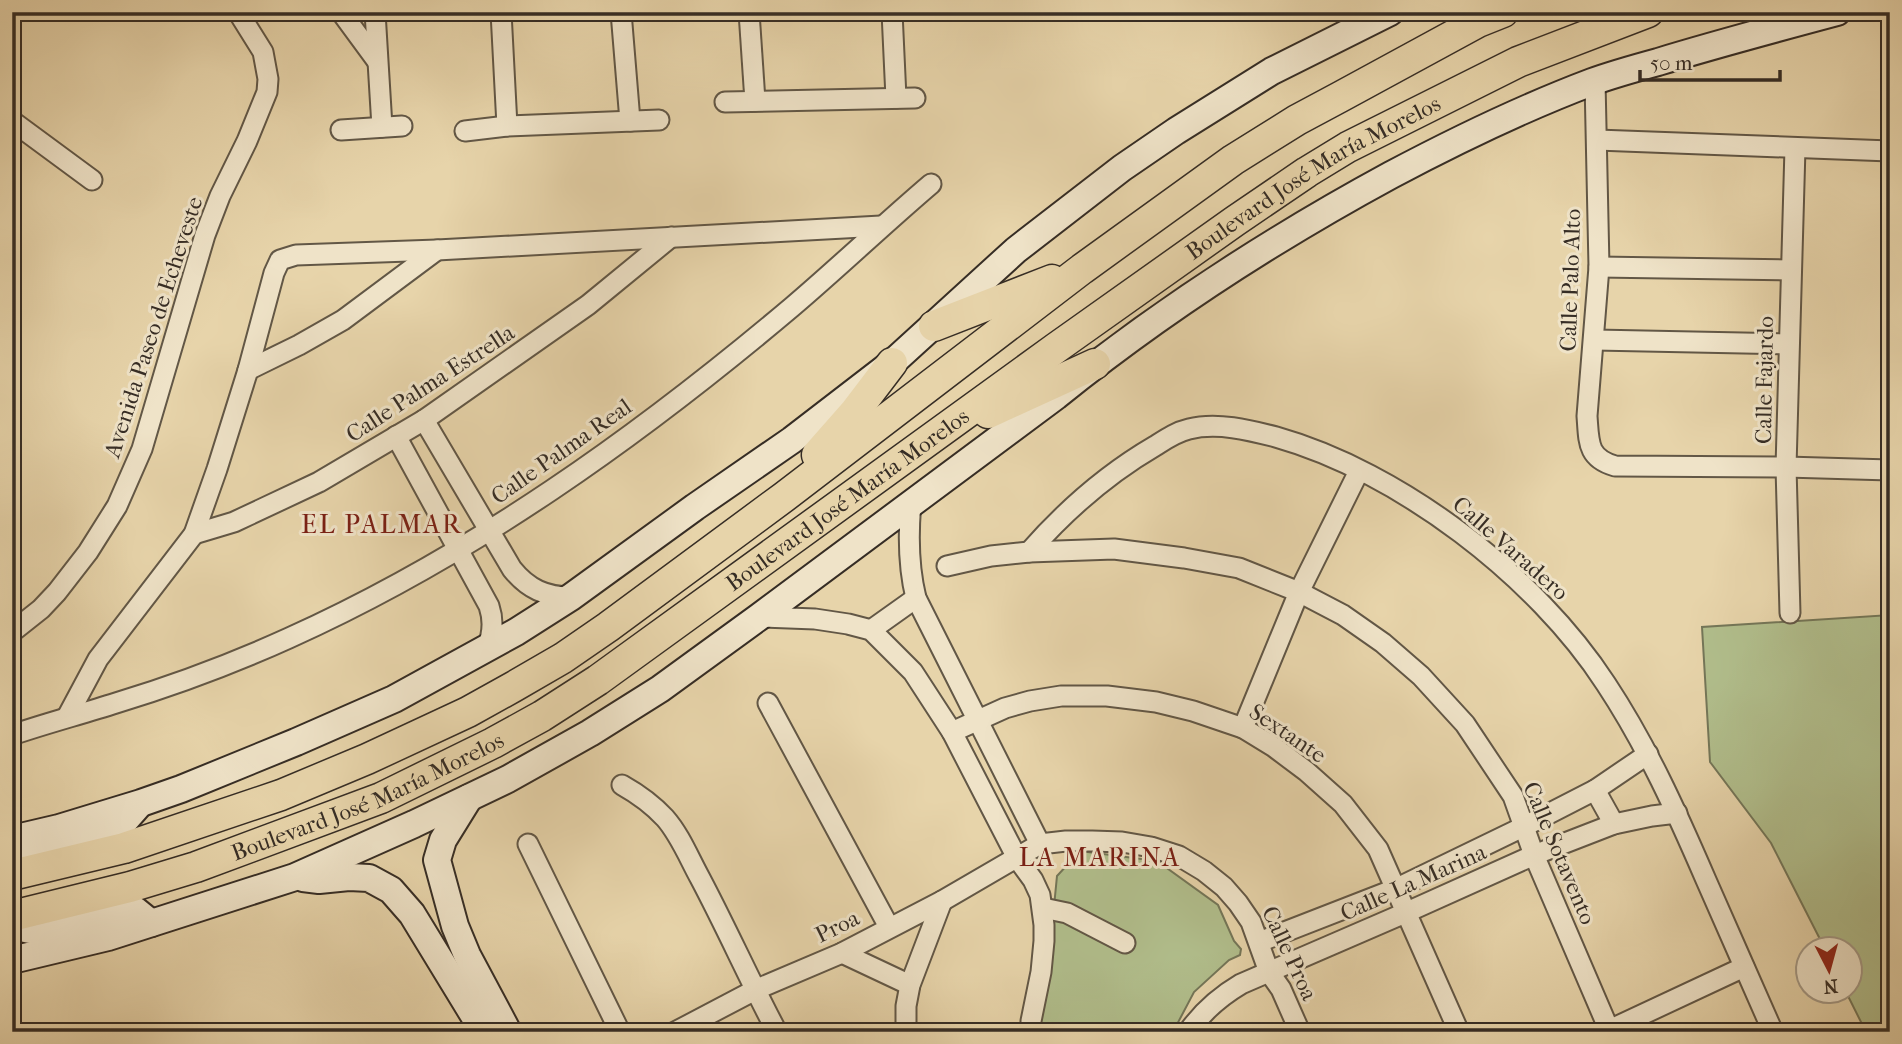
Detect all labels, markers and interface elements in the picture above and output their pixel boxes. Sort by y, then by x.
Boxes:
scale bar [1640,38,1780,82]
text: 50 m [1650,51,1693,75]
street label: Boulevard José María Morelos [1181,90,1445,266]
street label: Avenida Paseo de Echeveste [98,193,209,462]
street label: Calle Palo Alto [1555,208,1586,352]
street label: Calle Fajardo [1750,316,1779,444]
street label: Calle Palma Estrella [341,319,520,448]
street label: Calle Palma Real [486,393,637,510]
street label: Boulevard José María Morelos [721,403,974,597]
street label: Calle Varadero [1447,491,1574,606]
district label: EL PALMAR [301,509,463,540]
street label: Sextante [1244,698,1331,769]
street label: Boulevard José María Morelos [228,727,509,867]
street label: Calle Sotavento [1517,778,1602,929]
street label: Calle La Marina [1336,838,1491,927]
district label: LA MARINA [1019,842,1181,873]
street label: Calle Proa [1256,902,1323,1005]
street label: Proa [811,904,864,949]
north arrow [1794,936,1864,1006]
text: N [1822,974,1839,998]

